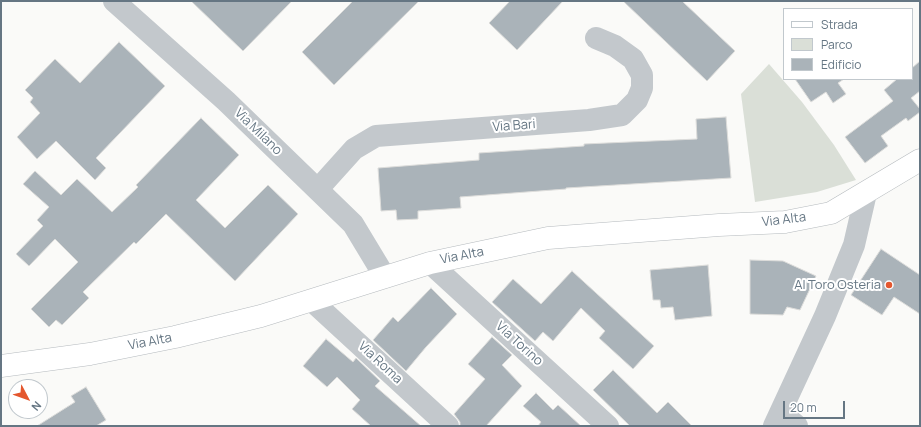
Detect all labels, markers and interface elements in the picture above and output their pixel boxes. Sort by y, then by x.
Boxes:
legend [783,8,913,80]
text: Strada [821,16,858,33]
text: Parco [821,36,852,53]
text: Edificio [821,56,861,73]
street label: Via Milano [231,106,285,158]
street label: Via Bari [492,117,536,135]
street label: Via Alta [761,210,807,230]
street label: Via Alta [439,244,485,268]
place label: Al Toro Osteria [794,277,881,293]
marker: Al Toro Osteria [884,280,894,290]
street label: Via Torino [492,319,546,369]
street label: Via Alta [127,330,173,354]
street label: Via Roma [355,339,405,387]
north arrow [8,379,48,419]
scale bar [785,393,847,419]
text: N [28,399,45,414]
text: 20 m [790,399,817,416]

